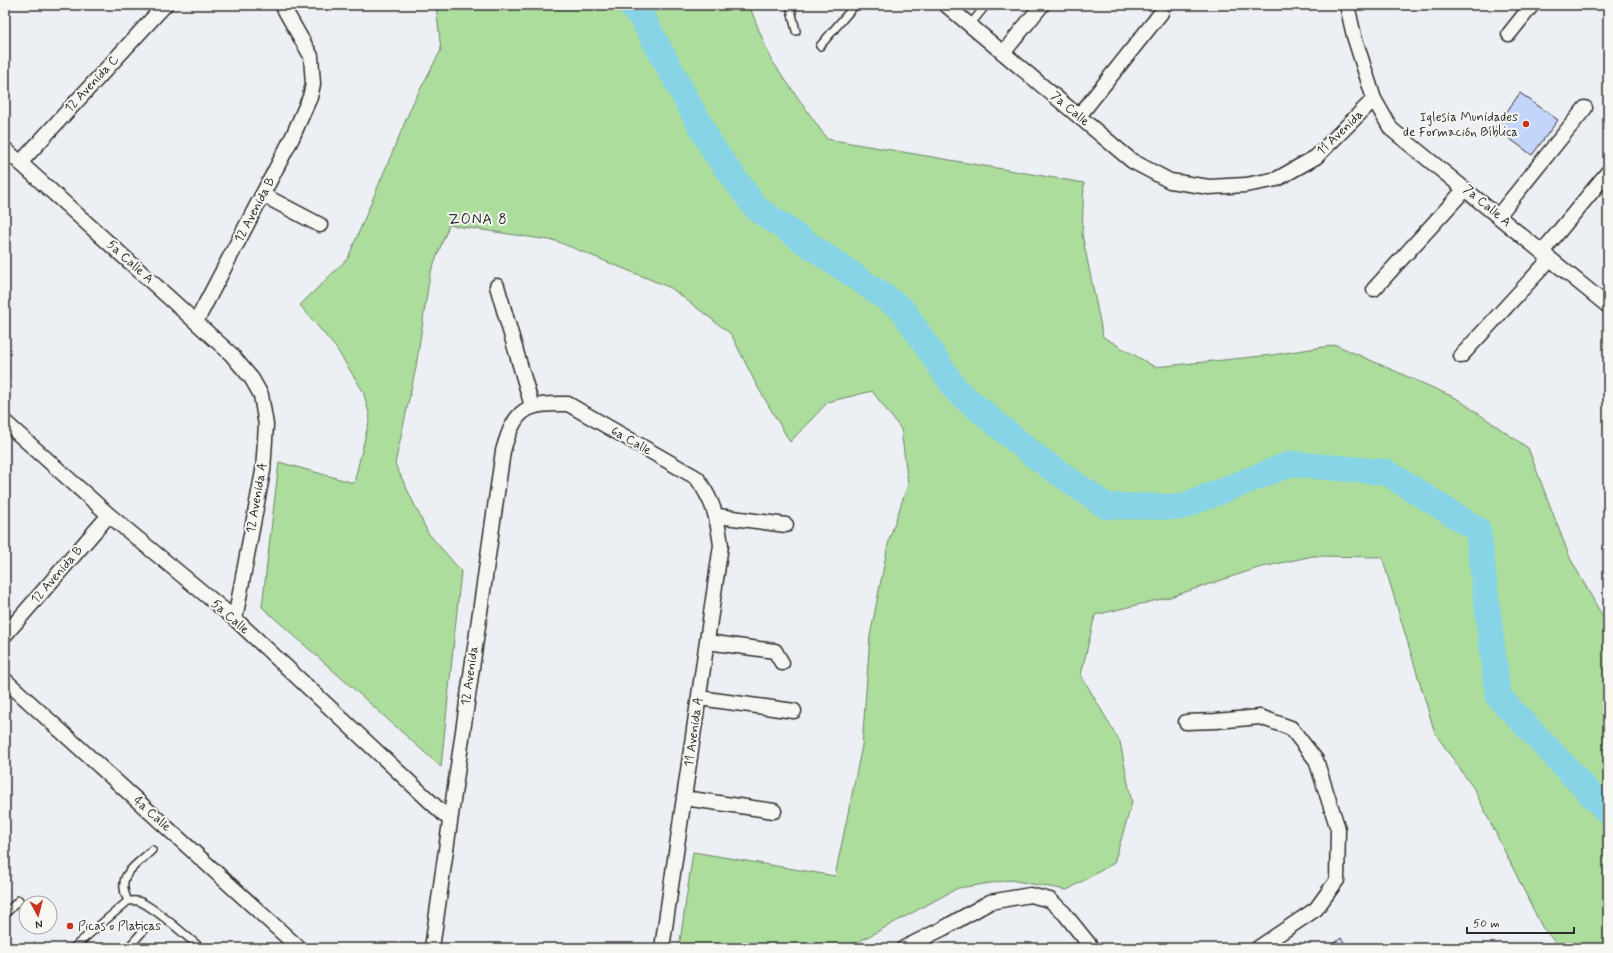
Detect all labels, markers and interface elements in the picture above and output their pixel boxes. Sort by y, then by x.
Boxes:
street label: 12 Avenida C [61,52,123,116]
street label: 7a Calle [1047,88,1093,130]
street label: 11 Avenida [1313,106,1367,159]
place label: Iglesia Munidades de Formación Bíblica [1403,109,1518,141]
marker: Iglesia Munidades de Formación Bíblica [1521,119,1531,129]
street label: 12 Avenida B [231,174,279,246]
street label: 7a Calle A [1459,181,1515,231]
district label: ZONA 8 [448,210,508,230]
street label: 5a Calle A [103,236,157,288]
street label: 6a Calle [608,423,654,459]
street label: 12 Avenida A [242,461,272,535]
street label: 12 Avenida B [27,542,87,608]
street label: 5a Calle [207,596,253,638]
street label: 12 Avenida [457,645,483,707]
street label: 11 Avenida A [681,696,707,768]
street label: 4a Calle [129,793,175,835]
north arrow [18,895,58,935]
scale bar [1467,909,1574,935]
text: 50 m [1473,916,1500,932]
text: N [35,917,44,931]
place label: Picas o Platicas [78,918,161,935]
marker: Picas o Platicas [65,921,75,931]

